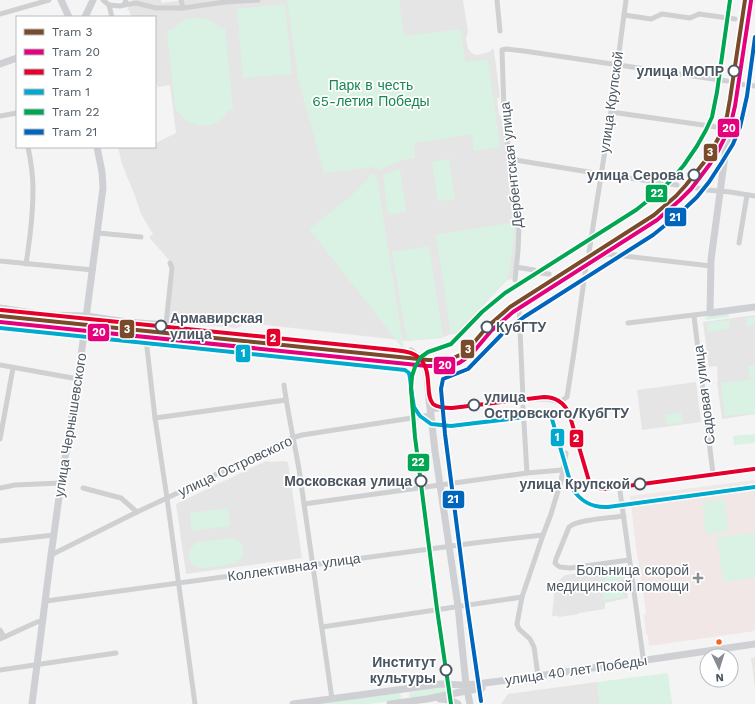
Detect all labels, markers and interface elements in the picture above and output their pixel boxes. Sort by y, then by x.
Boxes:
legend [16,16,156,148]
text: Tram 3 [52,25,92,39]
text: Tram 20 [52,45,100,59]
street label: улица Крупской [596,50,626,154]
place label: улица МОПР [636,63,724,79]
marker: улица МОПР [727,64,741,78]
text: Tram 2 [52,65,92,79]
park label: Парк в честь 65-летия Победы [312,77,430,109]
text: Tram 1 [52,85,90,99]
street label: Дербентская улица [496,101,526,229]
text: Tram 22 [52,105,99,119]
line badge: 20 [717,118,740,138]
text: 20 [722,122,736,135]
text: Tram 21 [52,125,97,139]
line badge: 3 [703,143,718,162]
text: 3 [707,146,714,159]
place label: улица Серова [587,167,684,183]
marker: улица Серова [687,168,701,182]
line badge: 22 [645,184,668,203]
text: 22 [650,187,664,200]
line badge: 21 [664,207,687,227]
text: 21 [669,211,681,224]
place label: Армавирская улица [170,310,263,342]
line badge: 3 [119,319,135,339]
marker: Армавирская улица [154,319,168,333]
place label: КубГТУ [496,319,546,335]
marker: КубГТУ [480,320,494,334]
line badge: 20 [87,323,110,342]
text: 3 [124,323,131,336]
text: 20 [92,326,106,339]
line badge: 2 [266,328,281,347]
text: 2 [270,332,277,345]
line badge: 3 [460,339,475,359]
text: 3 [465,343,472,356]
line badge: 1 [235,344,251,363]
street label: Садовая улица [690,344,718,446]
text: 1 [241,347,245,360]
street label: улица Чернышевского [51,351,89,498]
line badge: 20 [433,356,456,375]
text: 20 [438,359,452,372]
place label: улица Островского/КубГТУ [484,389,629,421]
marker: улица Островского/КубГТУ [467,398,481,412]
line badge: 1 [550,428,565,447]
line badge: 2 [569,429,584,448]
text: 1 [555,431,559,444]
street label: улица Островского [175,432,295,499]
text: 2 [573,432,580,445]
line badge: 22 [407,453,430,472]
text: 22 [411,456,425,469]
place label: Московская улица [284,473,412,489]
marker: Московская улица [414,474,428,488]
place label: улица Крупской [519,476,630,492]
marker: улица Крупской [633,477,647,491]
line badge: 21 [442,490,465,509]
text: 21 [447,493,459,506]
street label: Коллективная улица [226,550,362,584]
place label: Больница скорой медицинской помощи [547,562,689,594]
marker: Больница скорой медицинской помощи [692,572,704,584]
unlabelled marker [714,637,724,647]
north arrow [699,648,739,688]
street label: улица 40 лет Победы [504,652,648,688]
place label: Институт культуры [370,654,436,686]
marker: Институт культуры [439,663,453,677]
text: N [715,671,724,684]

